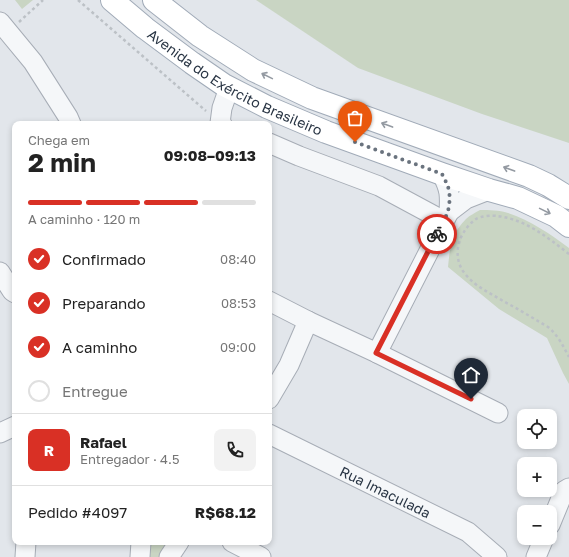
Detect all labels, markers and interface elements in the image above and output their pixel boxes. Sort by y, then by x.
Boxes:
street label: Avenida do Exército Brasileiro [145,25,325,138]
one-way arrow [261,72,273,79]
pin [338,101,372,142]
icon: bag [344,107,366,129]
one-way arrow [381,120,393,128]
text: Chega em [28,132,90,148]
text: 09:08–09:13 [164,146,256,164]
text: 2 min [28,147,96,178]
one-way arrow [504,164,516,172]
one-way arrow [539,208,551,215]
text: A caminho · 120 m [28,211,140,227]
courier [417,214,457,254]
icon: bike [426,223,448,245]
icon: check [28,248,50,270]
text: Confirmado [62,250,146,268]
text: 08:40 [220,251,256,267]
icon: check [28,292,50,314]
text: Preparando [62,294,146,312]
text: 08:53 [221,295,256,311]
icon: check [28,336,50,358]
text: A caminho [62,338,137,356]
text: 09:00 [220,339,256,355]
pin [454,358,488,399]
icon: home [460,364,482,386]
text: Entregue [62,382,128,400]
map controls [517,409,557,545]
button: locate [517,409,557,449]
button: phone [214,429,256,471]
text: Rafael [80,433,127,451]
text: R [44,441,54,459]
text: Entregador · 4.5 [80,451,179,467]
button: + [517,457,557,497]
street label: Rua Imaculada [337,462,434,521]
text: Pedido #4097 [28,503,127,521]
text: R$68.12 [195,503,256,521]
button: − [517,505,557,545]

